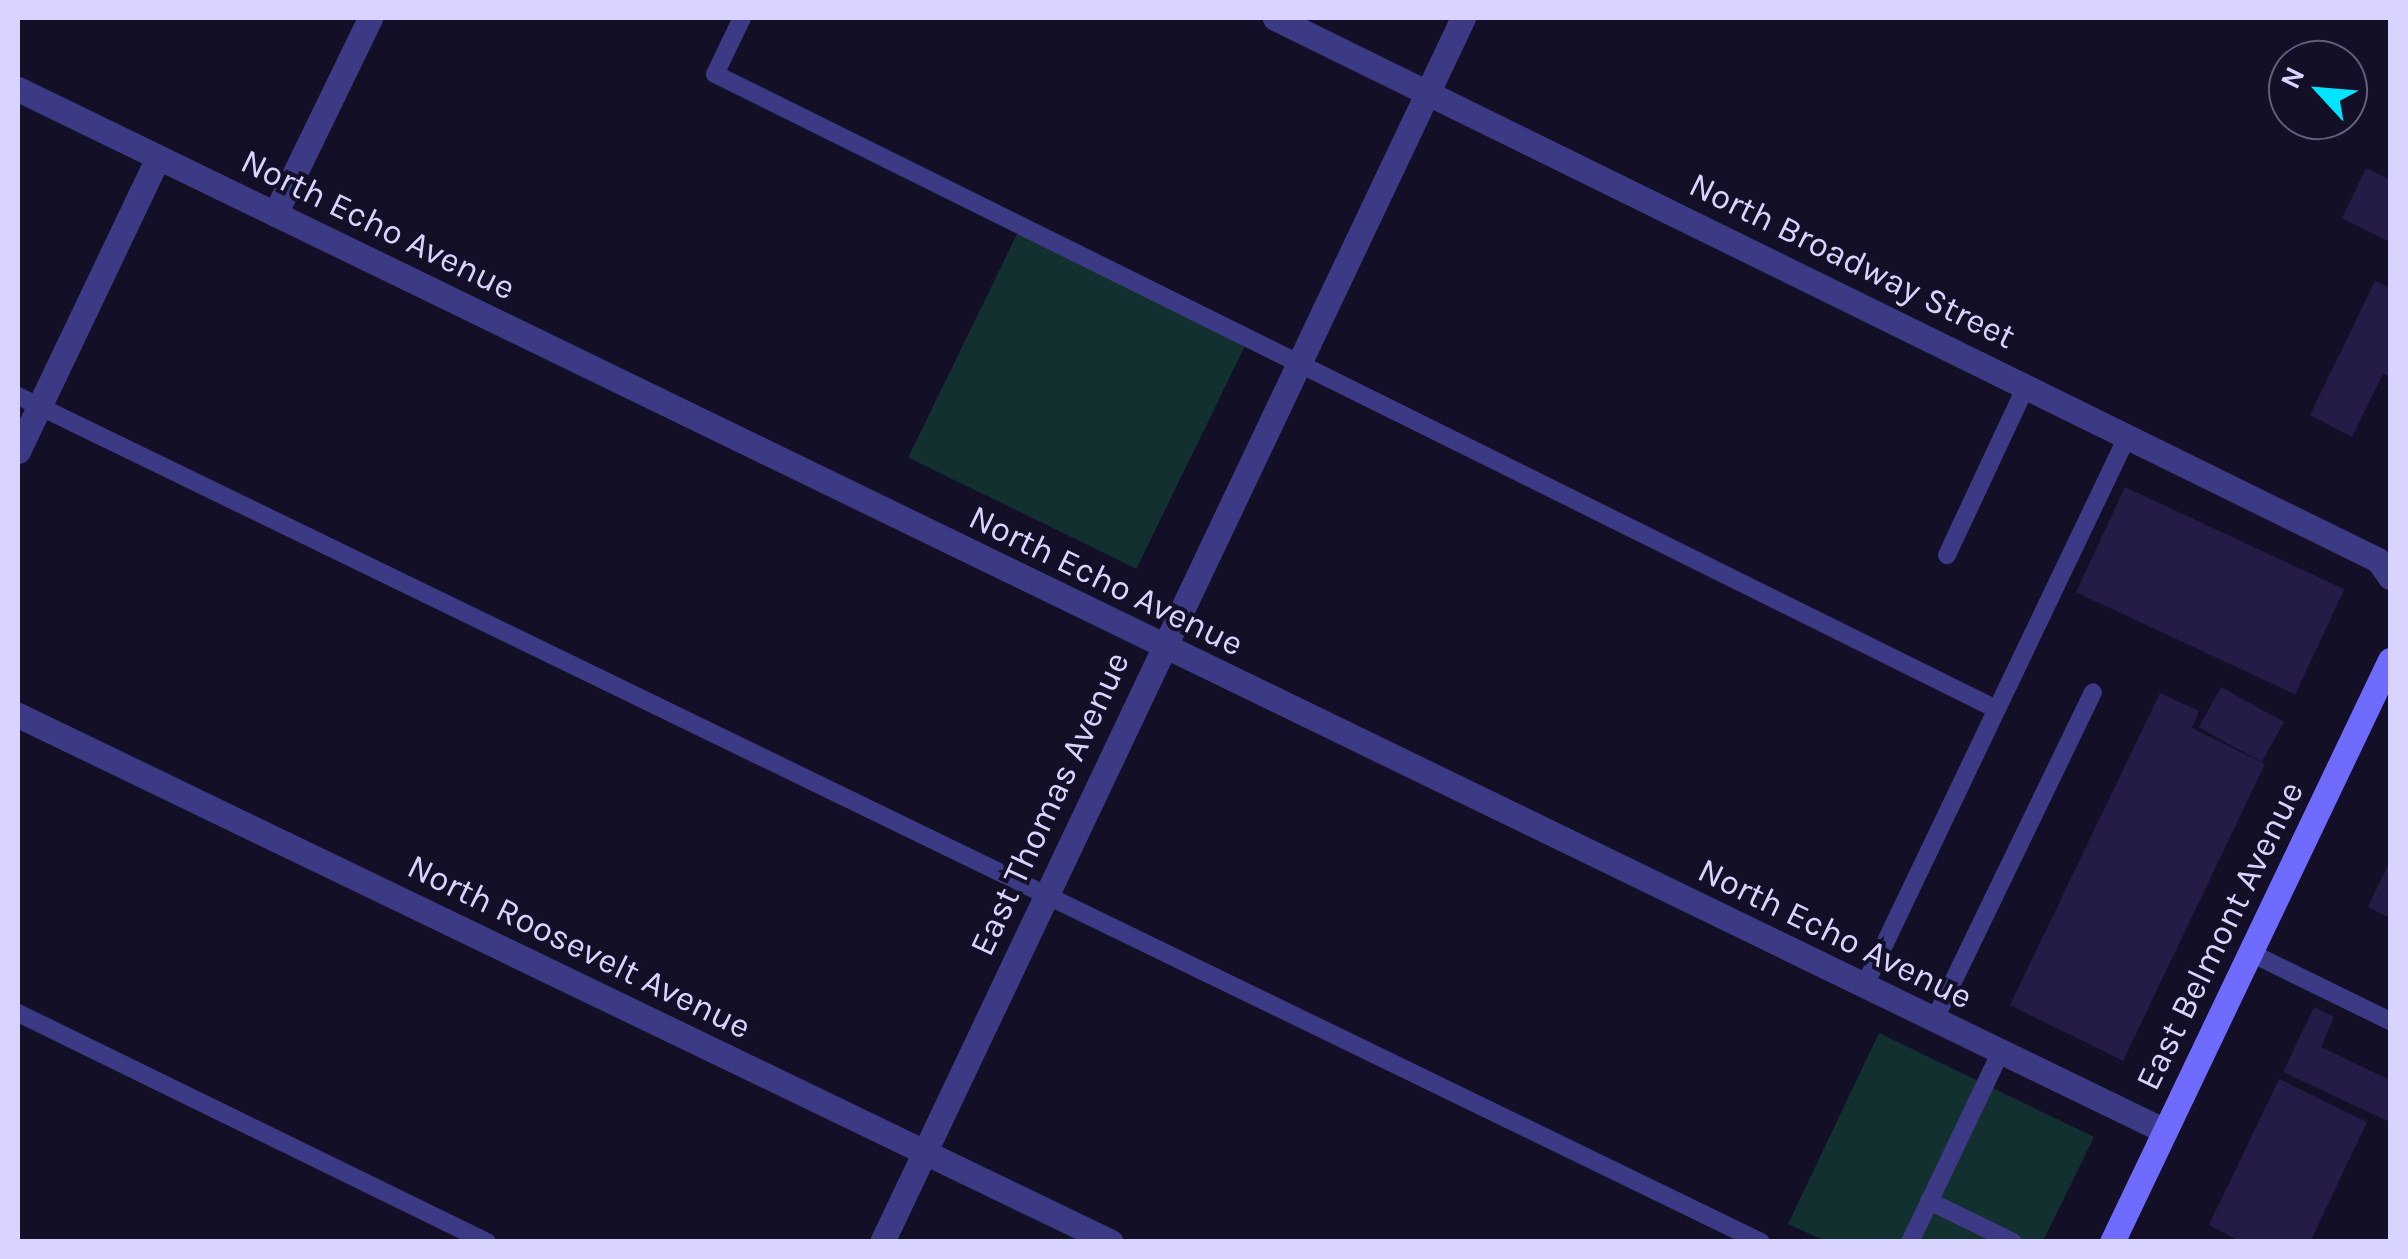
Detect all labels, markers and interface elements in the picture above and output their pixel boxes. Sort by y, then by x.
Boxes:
north arrow [2268,40,2368,140]
text: N [2273,61,2312,94]
street label: North Echo Avenue [234,140,522,310]
street label: North Broadway Street [1682,164,2022,358]
street label: North Echo Avenue [962,496,1250,666]
street label: East Thomas Avenue [961,645,1139,963]
street label: East Belmont Avenue [2127,775,2313,1097]
street label: North Roosevelt Avenue [401,846,757,1048]
street label: North Echo Avenue [1691,849,1979,1019]

